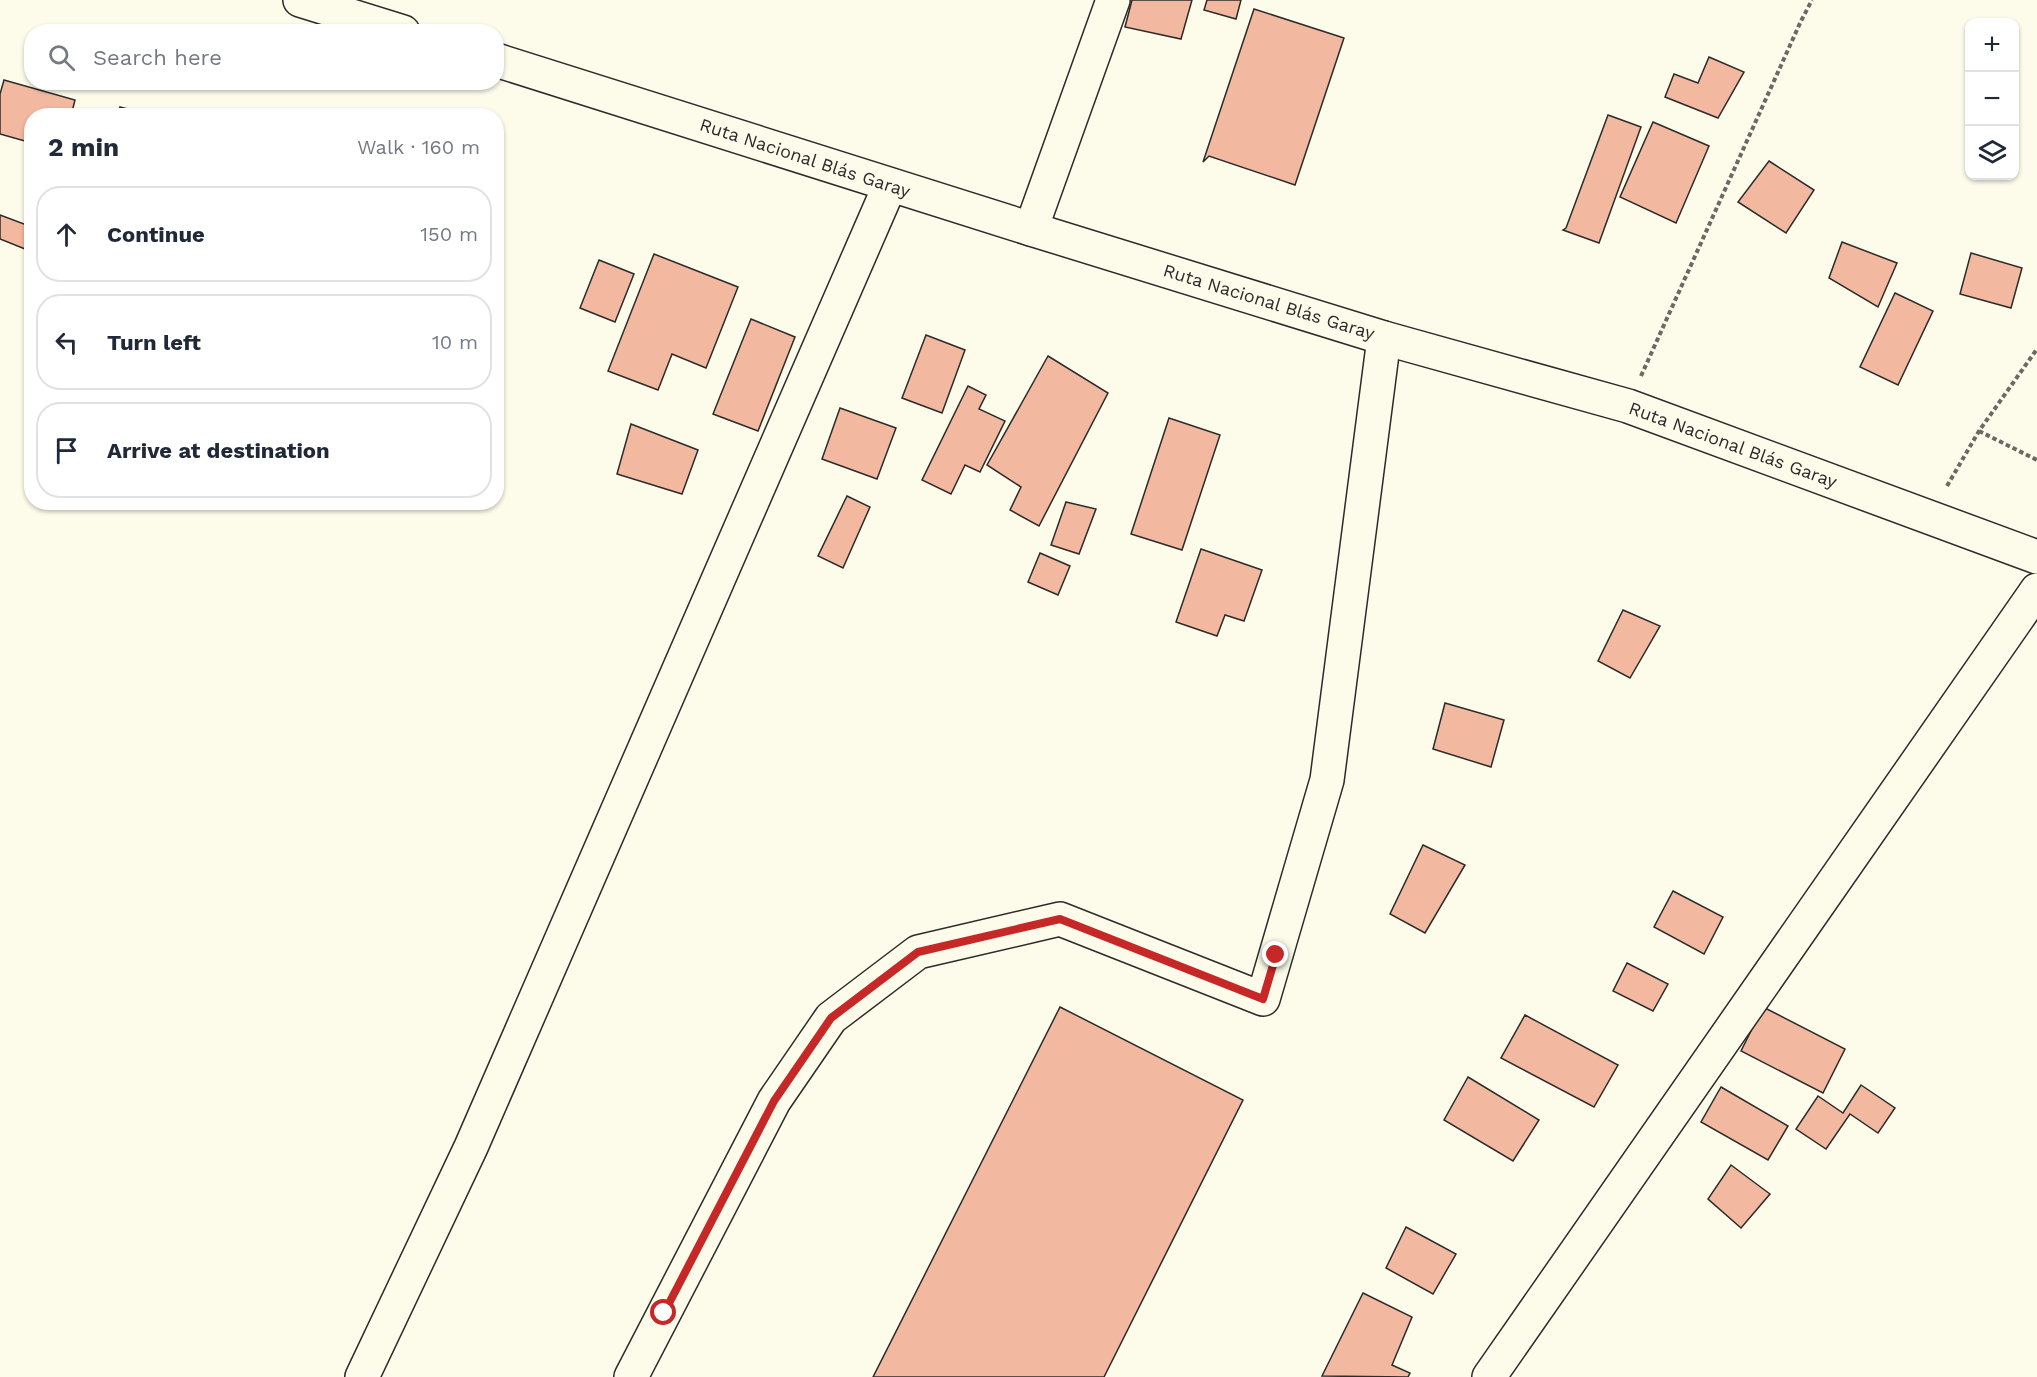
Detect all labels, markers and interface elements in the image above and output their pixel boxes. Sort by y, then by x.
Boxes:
map controls [1965,18,2019,180]
button: + [1965,18,2019,72]
search box [24,24,504,90]
icon: search [45,41,78,74]
text: Search here [93,45,222,70]
button: − [1965,72,2019,126]
street label: Ruta Nacional Blás Garay [697,114,914,202]
button: layers [1965,126,2019,180]
text: 2 min [48,132,119,162]
text: Walk · 160 m [357,135,480,159]
icon: ahead [50,218,83,251]
text: Continue [107,222,205,247]
text: 150 m [420,222,478,246]
street label: Ruta Nacional Blás Garay [1161,259,1378,344]
icon: left [50,326,83,359]
text: Turn left [107,330,201,355]
text: 10 m [432,330,478,354]
street label: Ruta Nacional Blás Garay [1626,397,1841,492]
icon: arrive [50,434,83,467]
text: Arrive at destination [107,438,330,463]
route end [1262,941,1288,967]
route start [650,1299,676,1325]

